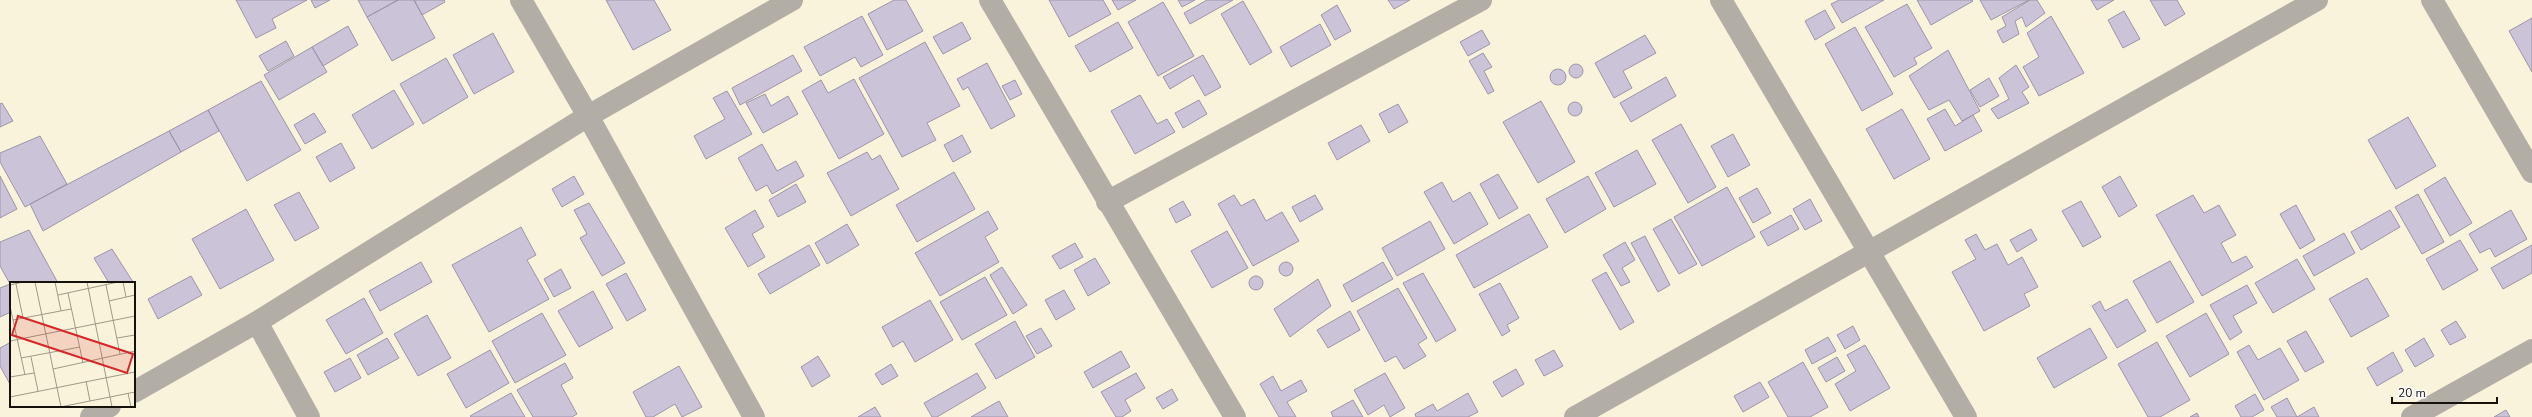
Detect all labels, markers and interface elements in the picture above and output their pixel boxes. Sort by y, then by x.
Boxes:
inset map [10,282,135,407]
scale bar [2392,379,2497,405]
text: 20 m [2398,385,2426,401]

